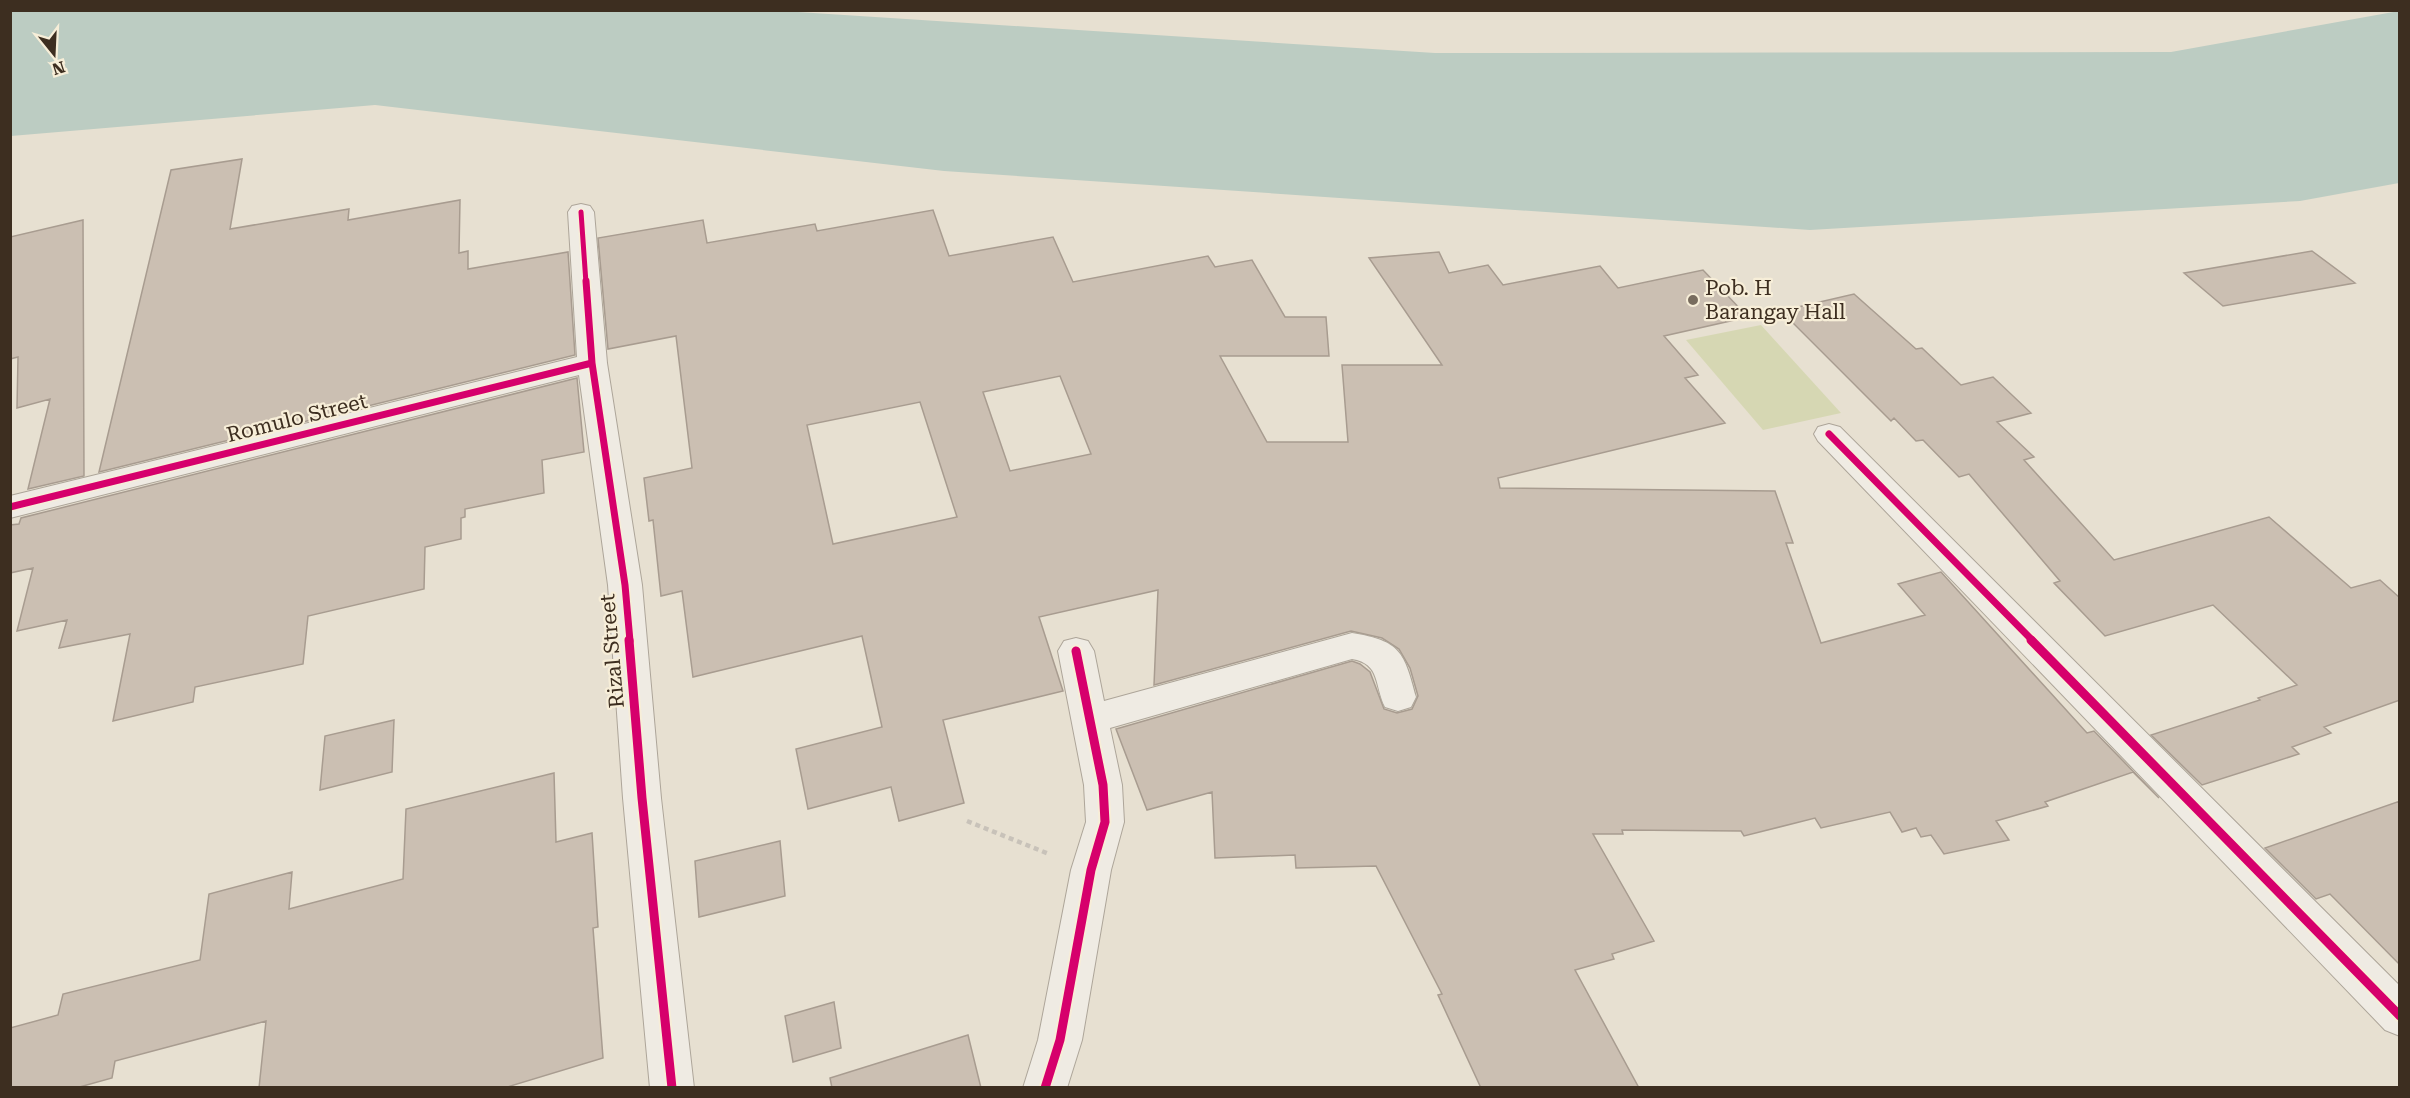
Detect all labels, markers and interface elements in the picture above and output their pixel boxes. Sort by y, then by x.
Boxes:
north arrow [24,24,84,84]
text: N [50,57,67,79]
place label: Pob. H Barangay Hall [1705,276,1846,324]
marker: Pob. H Barangay Hall [1686,293,1700,307]
street label: Romulo Street [224,389,370,447]
street label: Rizal Street [595,593,629,709]

